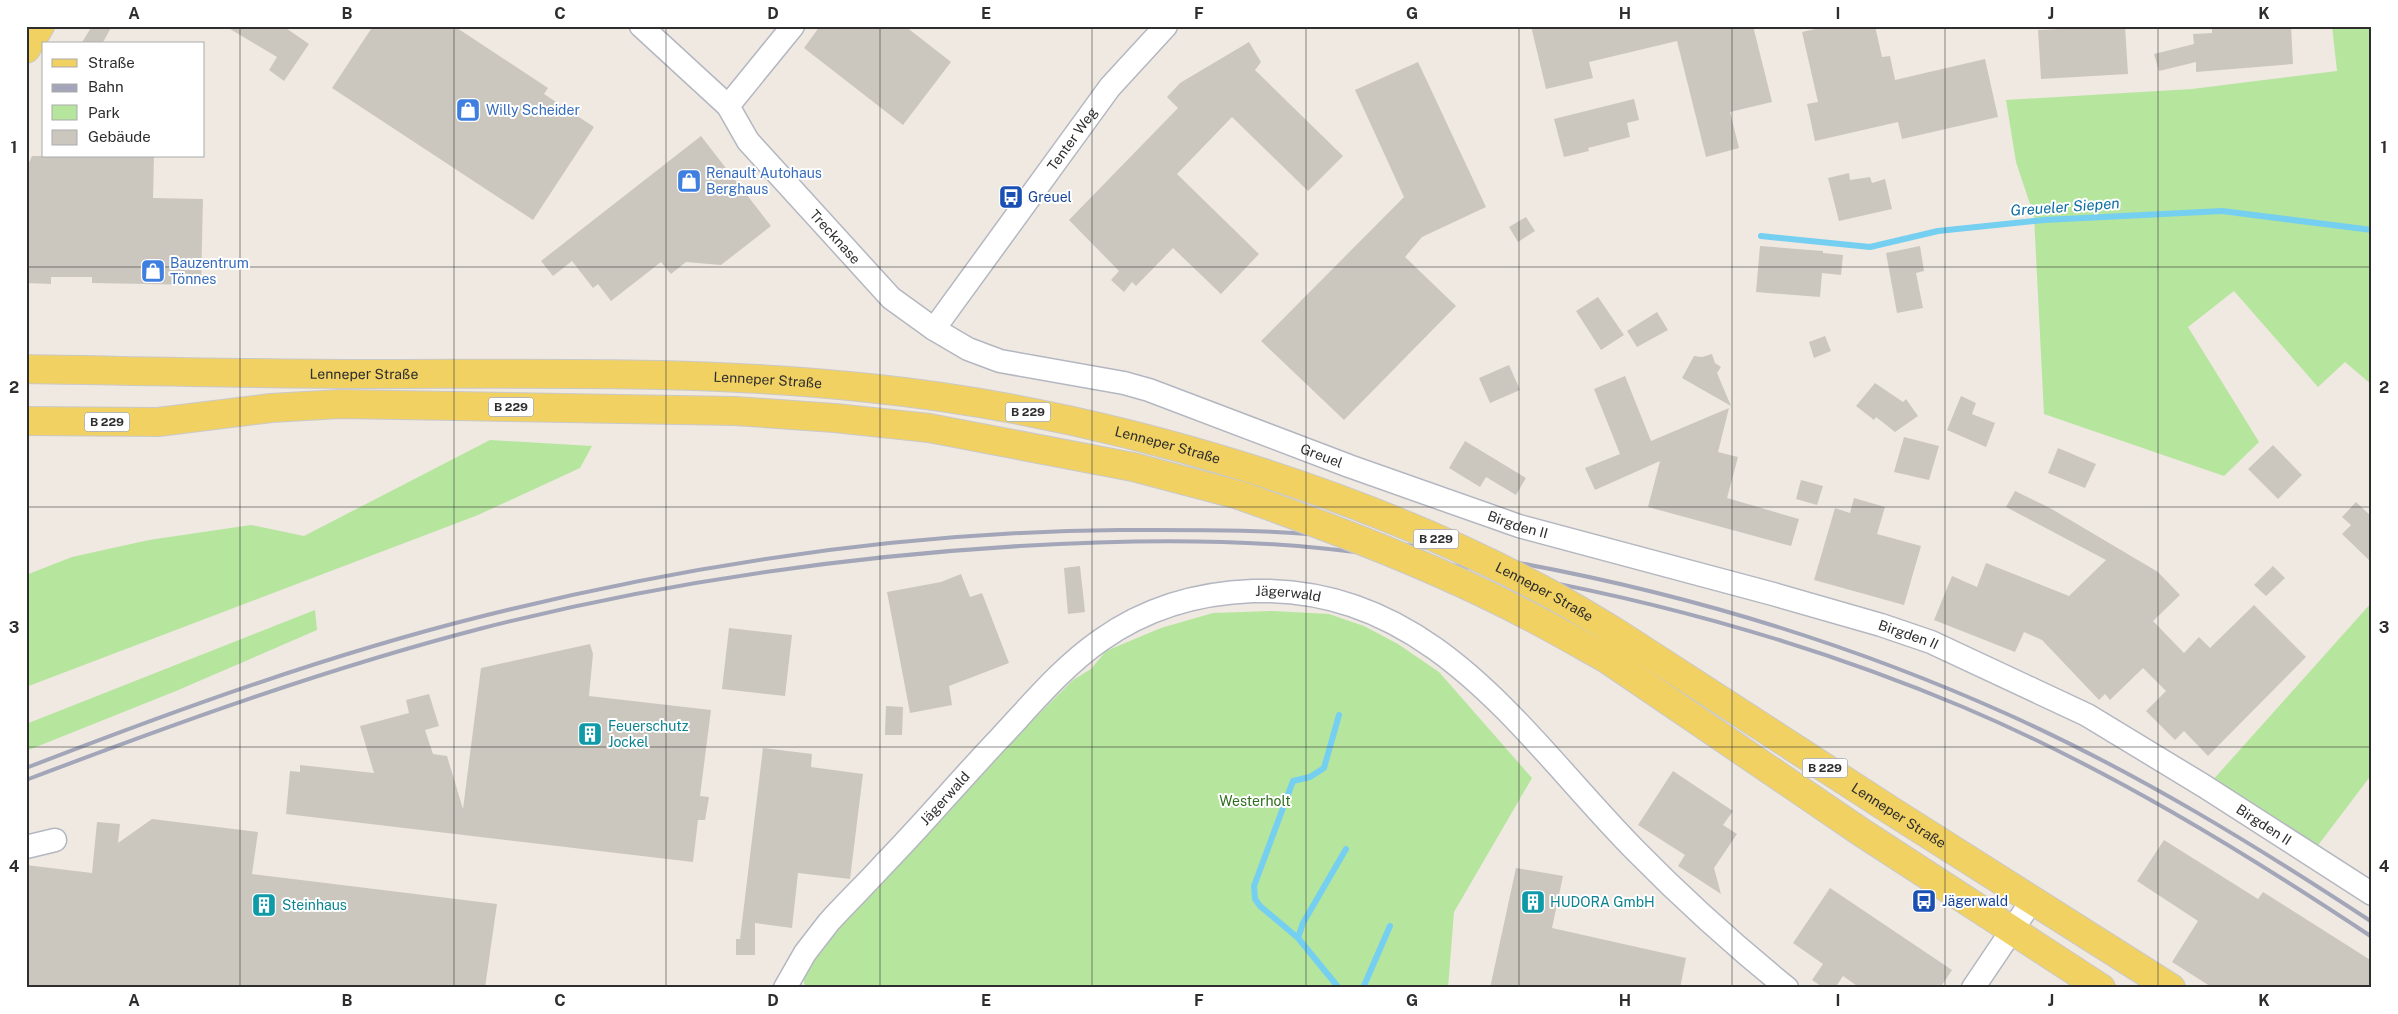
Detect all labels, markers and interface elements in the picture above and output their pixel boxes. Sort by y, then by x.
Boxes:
text: A [128,4,140,23]
text: B [342,4,353,23]
text: C [554,4,566,23]
text: D [767,4,779,23]
text: E [981,4,991,23]
text: F [1194,4,1204,23]
text: G [1406,4,1418,23]
text: H [1619,4,1631,23]
text: I [1836,4,1840,23]
text: J [2048,4,2054,23]
text: K [2258,4,2270,23]
legend [42,42,205,158]
text: Straße [88,54,135,71]
text: Bahn [88,78,124,95]
shop icon: Willy Scheider [455,97,481,123]
place label: Willy Scheider [486,102,580,118]
text: Park [88,104,120,121]
street label: Tenter Weg [1044,104,1101,174]
text: Gebäude [88,128,151,145]
text: 1 [11,138,17,157]
text: 1 [2381,138,2387,157]
place label: Renault Autohaus Berghaus [706,165,822,197]
shop icon: Renault Autohaus Berghaus [676,168,702,194]
bus stop icon: Greuel [998,184,1024,210]
place label: Greuel [1028,189,1072,205]
water label: Greueler Siepen [2010,194,2120,219]
street label: Trecknase [807,206,864,267]
place label: Bauzentrum Tönnes [170,255,249,287]
shop icon: Bauzentrum Tönnes [140,258,166,284]
street label: Lenneper Straße [310,366,418,382]
street label: Lenneper Straße [713,369,823,391]
text: 2 [9,378,19,397]
text: 2 [2379,378,2389,397]
road number: B 229 [488,398,534,417]
road number: B 229 [1006,402,1050,422]
road number: B 229 [84,412,130,432]
street label: Lenneper Straße [1113,423,1223,467]
street label: Greuel [1298,440,1345,471]
street label: Birgden II [1485,508,1550,541]
road number: B 229 [1414,530,1458,548]
street label: Lenneper Straße [1493,559,1596,625]
street label: Jägerwald [1255,583,1322,605]
street label: Birgden II [1876,617,1941,652]
text: 3 [9,618,19,637]
text: 3 [2379,618,2389,637]
place label: Feuerschutz Jockel [608,718,689,750]
building icon: Feuerschutz Jockel [577,721,603,747]
road number: B 229 [1802,758,1848,778]
street label: Jägerwald [917,768,973,828]
street label: Lenneper Straße [1849,779,1949,851]
park label: Westerholt [1219,793,1291,809]
street label: Birgden II [2233,801,2294,848]
text: 4 [9,857,20,876]
text: 4 [2379,857,2390,876]
bus stop icon: Jägerwald [1911,888,1937,914]
building icon: HUDORA GmbH [1520,889,1546,915]
building icon: Steinhaus [251,892,277,918]
place label: Jägerwald [1942,893,2008,909]
place label: HUDORA GmbH [1550,894,1655,910]
place label: Steinhaus [282,897,347,913]
text: A [128,991,140,1010]
text: B [342,991,353,1010]
text: C [554,991,566,1010]
text: D [767,991,779,1010]
text: E [981,991,991,1010]
text: F [1194,991,1204,1010]
text: G [1406,991,1418,1010]
text: H [1619,991,1631,1010]
text: I [1836,991,1840,1010]
text: J [2048,991,2054,1010]
text: K [2258,991,2270,1010]

